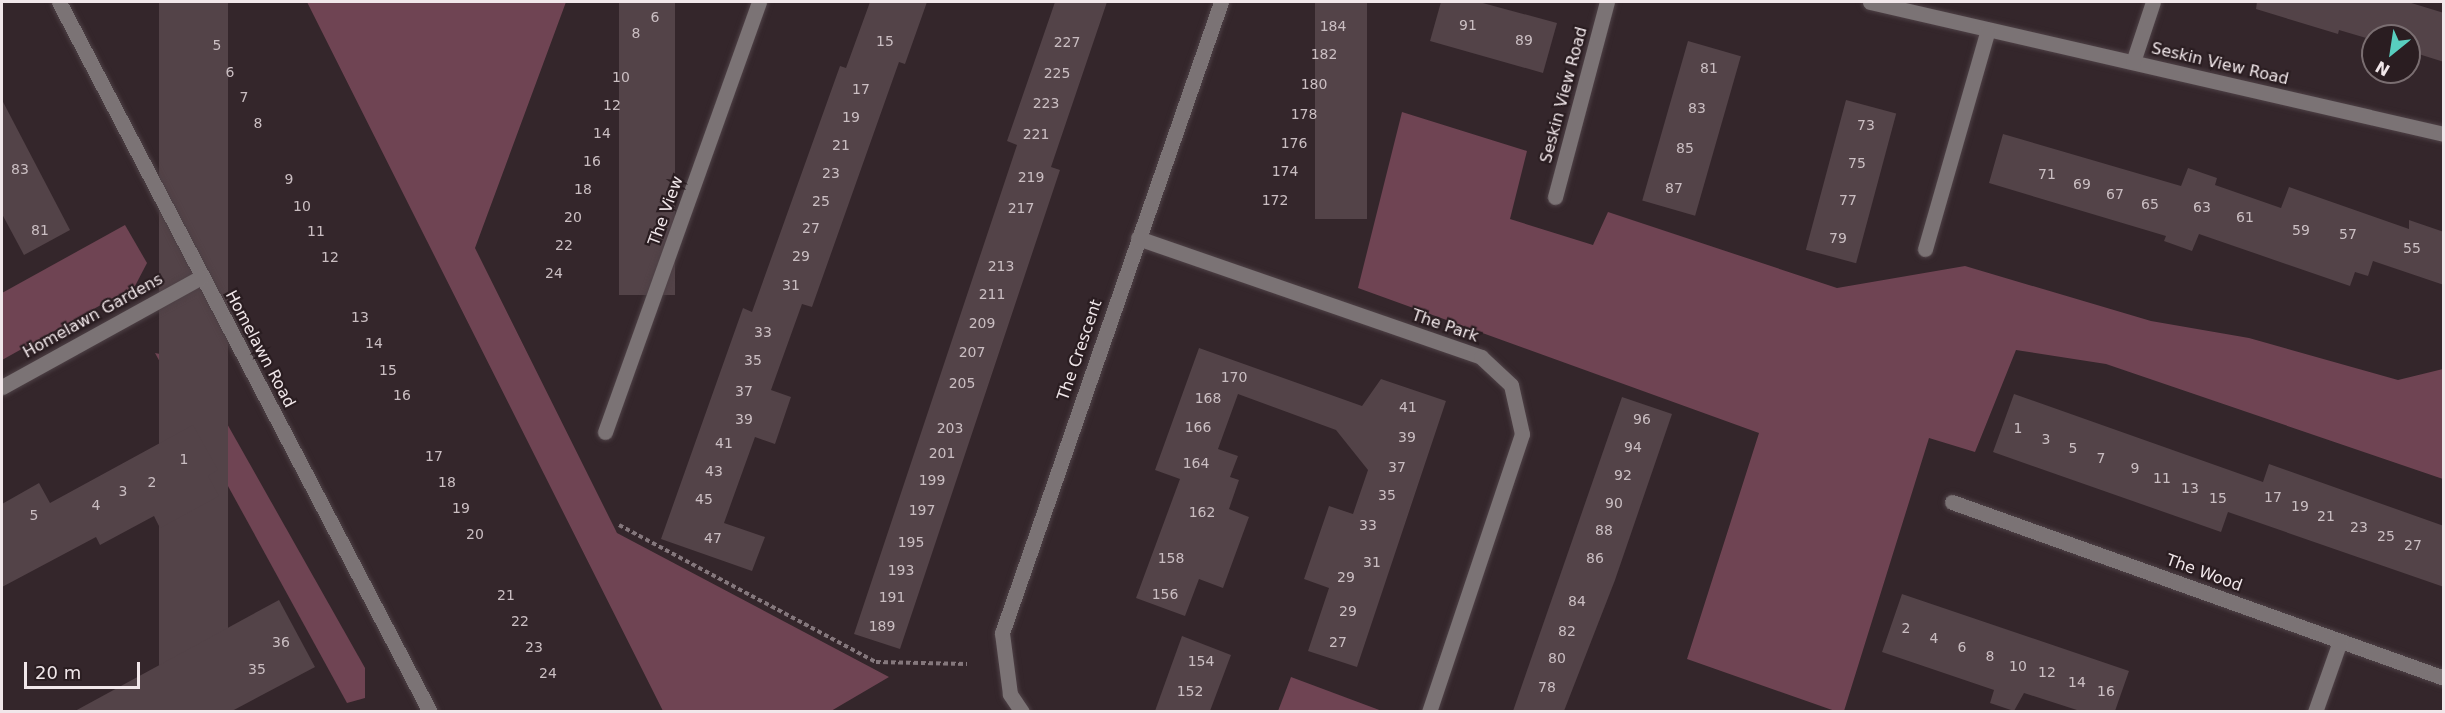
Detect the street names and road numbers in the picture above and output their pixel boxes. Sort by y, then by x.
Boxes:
street label: Seskin View Road [1537,25,1591,165]
street label: Seskin View Road [2149,39,2291,89]
street label: The View [645,174,687,248]
street label: Homelawn Gardens [20,270,166,362]
street label: Homelawn Road [221,287,299,411]
street label: The Crescent [1054,297,1106,403]
street label: The Park [1409,306,1481,346]
street label: The Wood [2163,550,2245,596]

